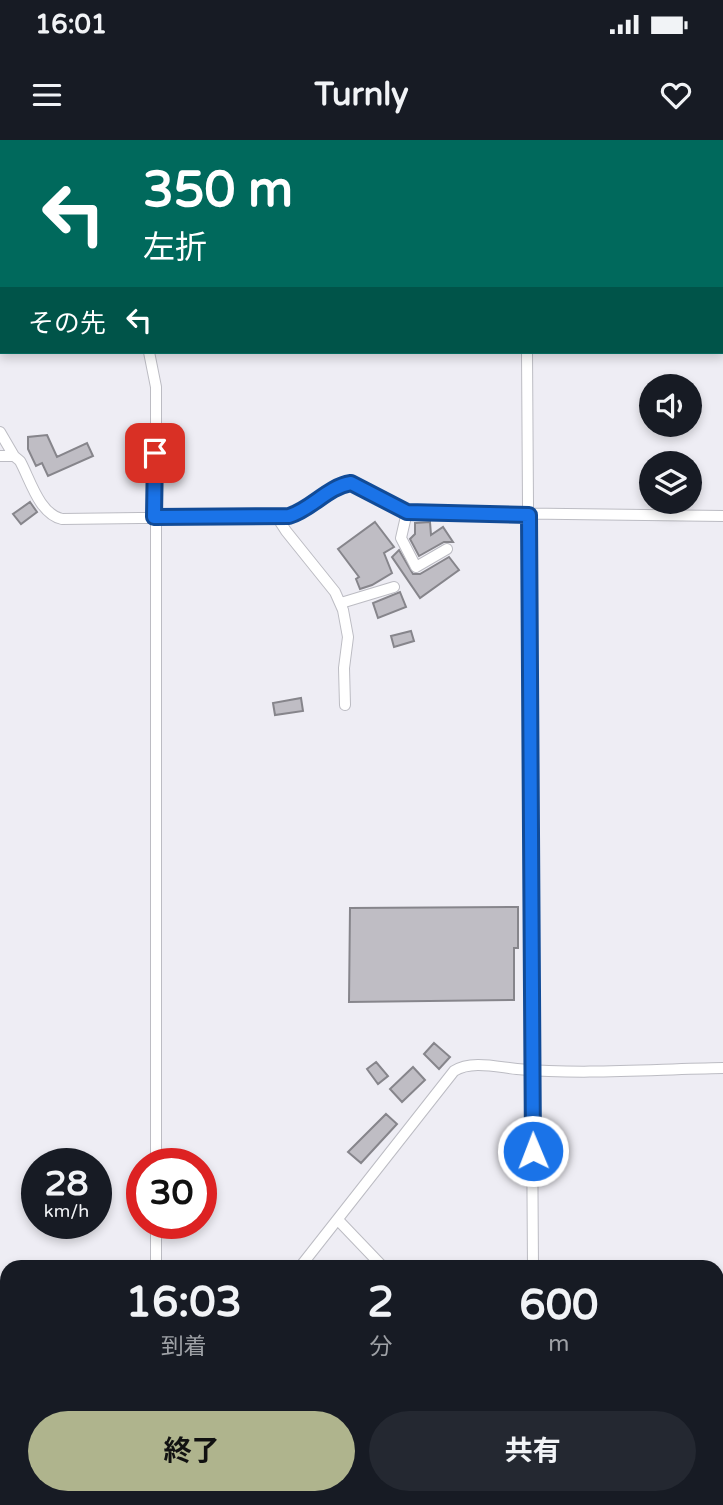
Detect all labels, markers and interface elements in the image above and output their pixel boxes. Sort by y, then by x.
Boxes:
text: 16:01 [35,9,107,40]
icon: menu [28,76,66,114]
text: Turnly [315,76,408,114]
icon: heart [657,76,695,114]
text: 350 m [143,161,293,220]
icon: left [28,168,119,259]
text: 左折 [143,229,207,267]
icon: left [120,301,158,339]
text: その先 [28,308,106,339]
map controls [639,374,702,514]
button: sound [639,374,702,437]
pin [125,423,185,483]
icon: arrive [136,434,174,472]
button: layers [639,451,702,514]
position arrow [496,1114,570,1188]
speed limit sign: 30 [126,1148,217,1239]
text: 28 [45,1163,88,1205]
text: km/h [44,1200,89,1222]
text: 16:03 [126,1277,242,1328]
text: 2 [367,1277,394,1328]
text: 600 [519,1280,598,1331]
text: m [548,1330,569,1358]
text: 到着 [161,1333,207,1361]
text: 分 [369,1333,392,1361]
button: 終了 [28,1411,355,1491]
button: 共有 [369,1411,696,1491]

